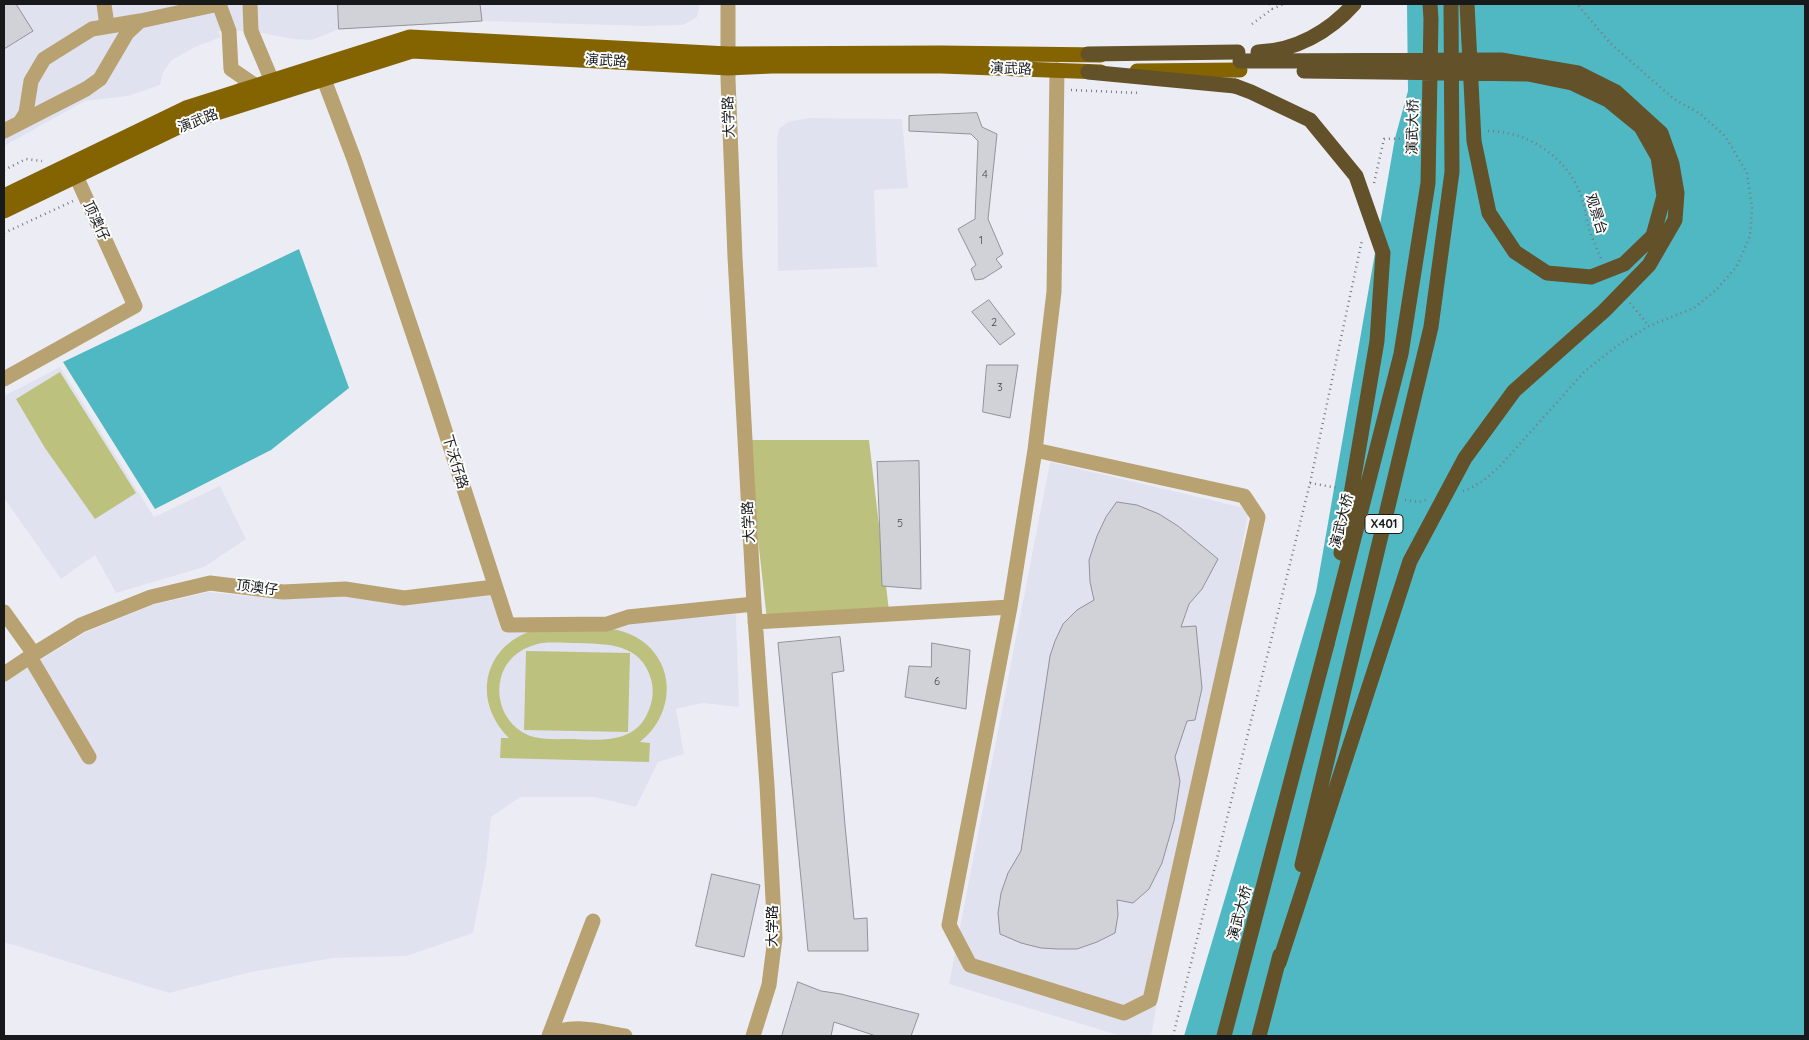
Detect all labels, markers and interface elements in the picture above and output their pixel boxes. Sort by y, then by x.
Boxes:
street label: 演武路 [585,52,627,70]
street label: 演武路 [990,60,1032,78]
street label: 大学路 [720,96,738,138]
street label: 演武大桥 [1404,99,1422,155]
street label: 演武路 [175,106,221,136]
house number: 4 [982,168,988,182]
street label: 观景台 [1582,191,1610,237]
street label: 顶澳仔 [80,198,112,244]
house number: 1 [979,234,983,248]
house number: 2 [991,316,997,330]
house number: 3 [997,381,1003,395]
street label: 下沃仔路 [439,433,471,491]
street label: 演武大桥 [1327,492,1357,550]
street label: 大学路 [740,501,758,543]
road number: X401 [1365,514,1403,534]
house number: 5 [897,517,903,531]
street label: 顶澳仔 [235,577,279,599]
house number: 6 [934,675,940,689]
street label: 演武大桥 [1225,884,1255,942]
street label: 大学路 [765,905,781,947]

